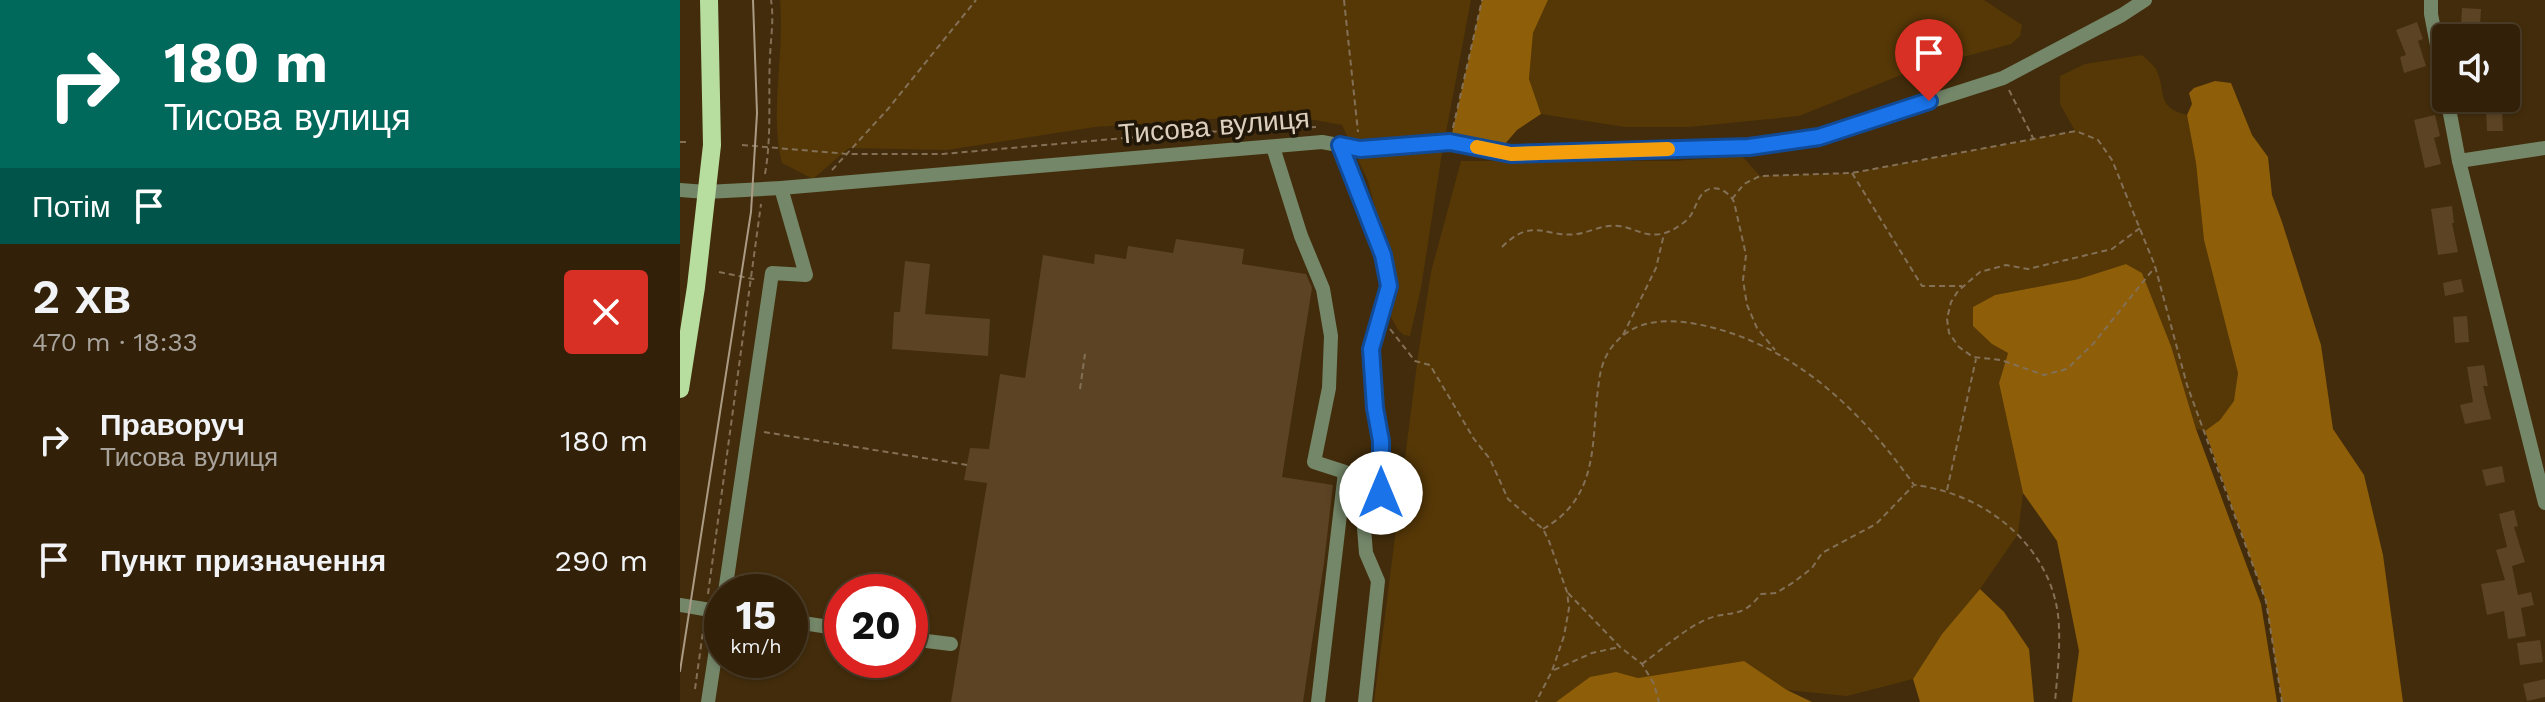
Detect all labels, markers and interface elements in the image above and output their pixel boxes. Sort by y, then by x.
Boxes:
pin [1895,19,1963,101]
map controls [2432,24,2520,112]
button: sound [2432,24,2520,112]
text: 180 m [164,30,328,96]
icon: arrive [1907,31,1951,75]
icon: right [32,32,136,136]
text: Тисова вулиця [164,97,411,139]
street label: Тисова вулиця [1117,101,1311,151]
icon: arrive [127,184,171,228]
text: Потім [32,189,111,224]
text: 2 хв [32,268,131,325]
button: close [564,270,648,354]
text: 470 m · 18:33 [32,327,198,357]
text: Праворуч [100,407,245,442]
icon: right [32,418,76,462]
text: 180 m [560,423,648,458]
text: Тисова вулиця [100,442,278,472]
position arrow [1339,451,1423,535]
icon: arrive [32,538,76,582]
text: Пункт призначення [100,543,386,578]
text: 290 m [555,543,648,578]
speed limit sign: 20 [824,574,928,678]
text: 15 [736,592,776,639]
text: km/h [730,634,782,658]

